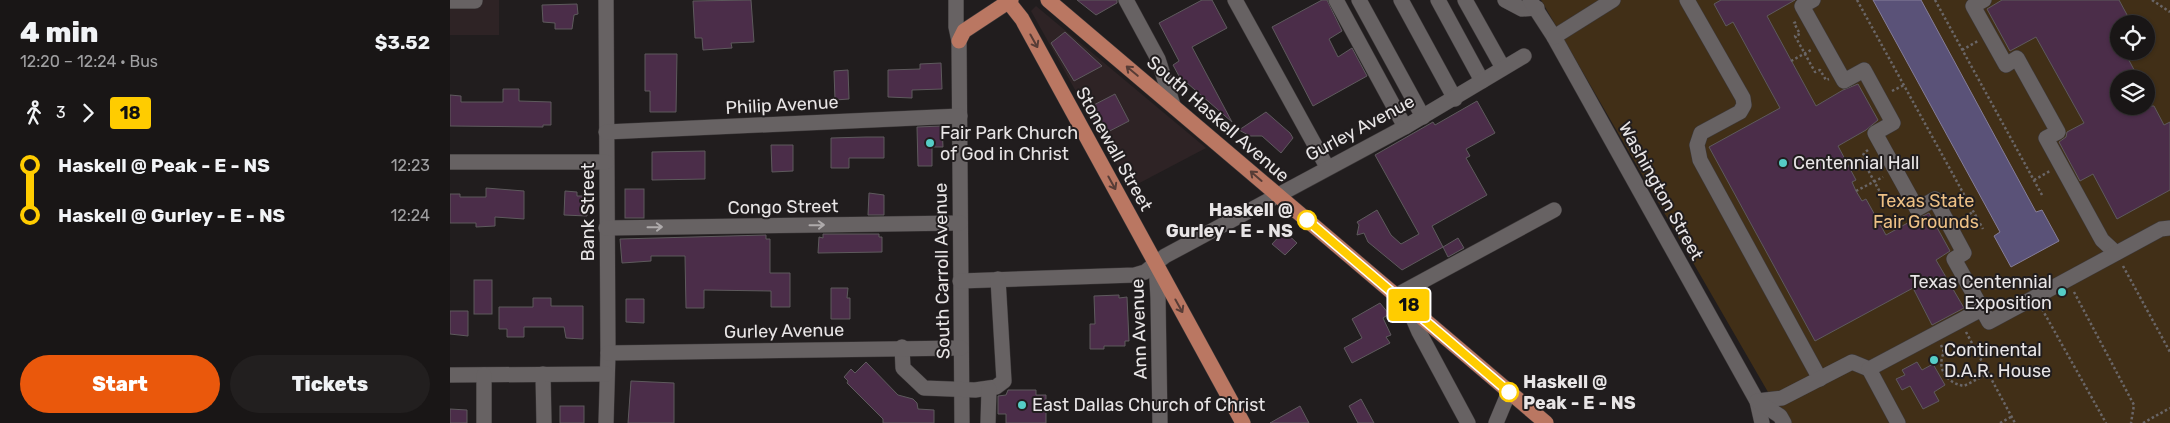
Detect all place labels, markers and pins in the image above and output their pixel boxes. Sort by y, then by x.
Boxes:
place label: Fair Park Church of God in Christ [940,122,1078,165]
marker: Fair Park Church of God in Christ [924,137,936,149]
place label: Centennial Hall [1793,152,1919,174]
marker: Centennial Hall [1777,157,1789,169]
place label: Haskell @ Gurley - E - NS [1166,199,1293,242]
marker: Haskell @ Gurley - E - NS [1297,210,1317,230]
place label: Texas Centennial Exposition [1910,271,2052,314]
marker: Texas Centennial Exposition [2056,286,2068,298]
place label: Continental D.A.R. House [1944,339,2051,382]
marker: Continental D.A.R. House [1928,354,1940,366]
place label: Haskell @ Peak - E - NS [1523,371,1636,414]
marker: Haskell @ Peak - E - NS [1499,382,1519,402]
place label: East Dallas Church of Christ [1032,394,1265,416]
marker: East Dallas Church of Christ [1016,399,1028,411]

